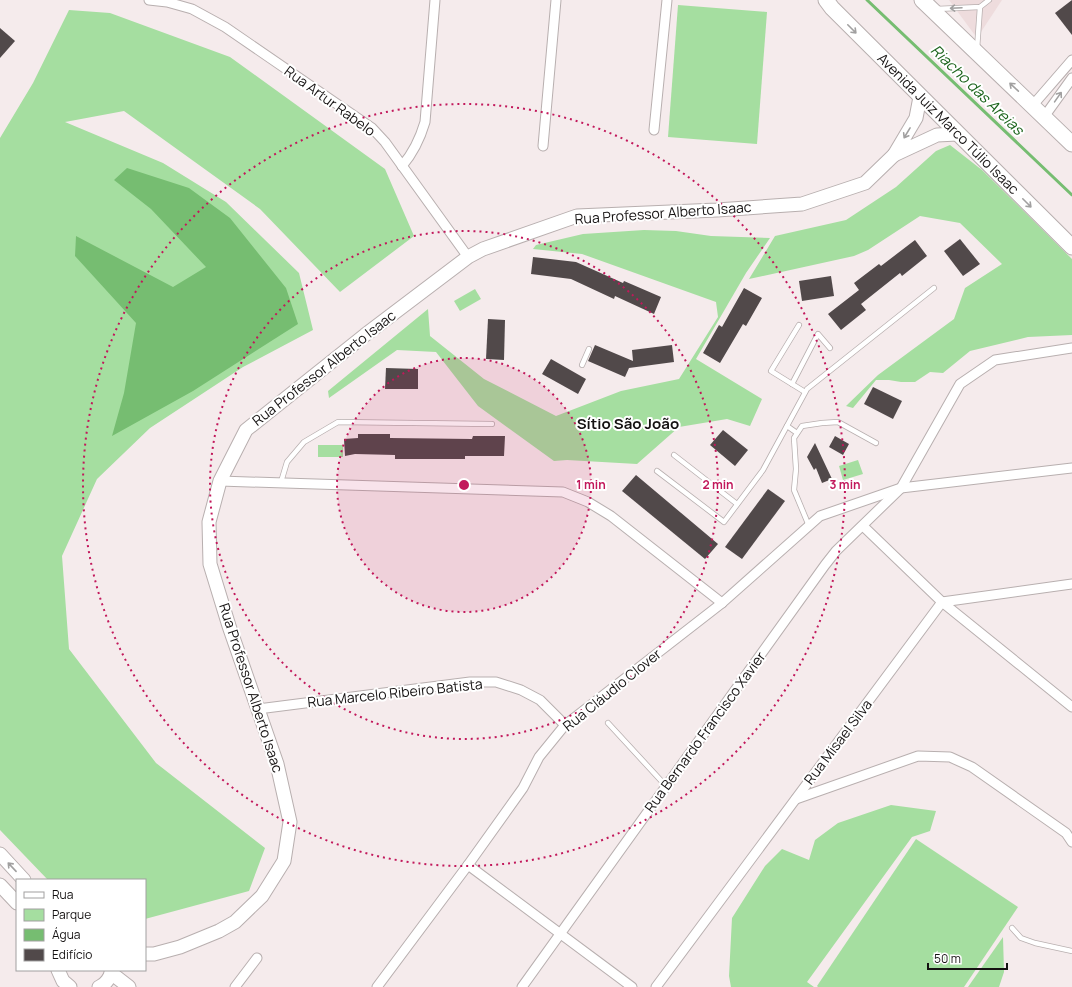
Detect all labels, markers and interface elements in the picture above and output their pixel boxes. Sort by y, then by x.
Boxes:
one-way arrow [950,4,963,12]
one-way arrow [847,24,857,34]
water label: Riacho das Areias [926,40,1029,140]
street label: Avenida Juiz Marco Túlio Isaac [874,49,1024,198]
street label: Rua Artur Rabelo [281,61,380,140]
one-way arrow [1009,82,1019,92]
one-way arrow [1054,92,1062,103]
one-way arrow [903,127,911,139]
street label: Rua Professor Alberto Isaac [574,197,752,228]
one-way arrow [1022,198,1032,208]
street label: Rua Professor Alberto Isaac [248,305,399,430]
district label: Sítio São João [577,413,679,434]
text: 1 min [576,476,606,493]
text: 2 min [702,476,734,493]
text: 3 min [829,476,861,493]
centre of rings [457,478,471,492]
street label: Rua Professor Alberto Isaac [215,601,288,775]
street label: Rua Cláudio Clover [559,644,665,735]
street label: Rua Bernardo Francisco Xavier [640,648,769,816]
street label: Rua Marcelo Ribeiro Batista [306,674,483,711]
street label: Rua Misael Silva [799,695,876,788]
one-way arrow [7,862,17,872]
legend [16,879,146,971]
text: Rua [52,886,73,903]
text: Parque [52,906,91,923]
text: Água [52,926,81,943]
scale bar [928,945,1007,971]
text: Edifício [52,946,92,963]
text: 50 m [934,950,961,967]

